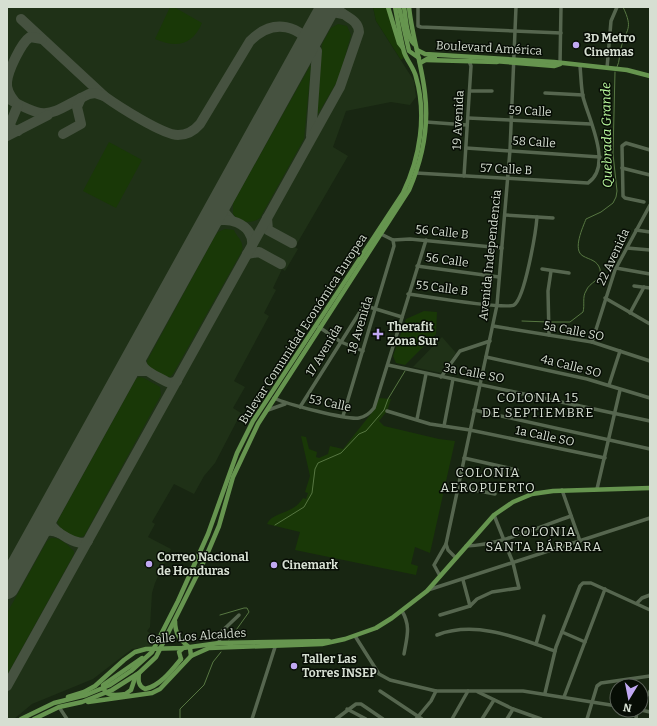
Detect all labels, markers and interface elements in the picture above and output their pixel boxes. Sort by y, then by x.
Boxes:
place label: 3D Metro Cinemas [584,31,636,59]
street label: Boulevard América [435,38,543,58]
marker: 3D Metro Cinemas [571,40,581,50]
water label: Quebrada Grande [598,82,615,188]
street label: 19 Avenida [449,89,467,150]
street label: 59 Calle [508,103,552,119]
street label: 58 Calle [512,133,556,151]
street label: 57 Calle B [480,161,532,177]
street label: Avenida Independencia [476,188,504,321]
street label: 56 Calle B [415,222,469,242]
street label: 22 Avenida [594,226,632,287]
street label: Bulevar Comunidad Económica Europea [236,231,370,427]
street label: 56 Calle [425,250,469,270]
street label: 55 Calle B [415,278,469,298]
street label: 18 Avenida [345,294,376,356]
street label: 5a Calle SO [543,318,606,344]
place label: Therafit Zona Sur [387,320,439,348]
street label: 17 Avenida [303,321,345,379]
marker: Therafit Zona Sur [372,328,384,340]
street label: 4a Calle SO [539,352,603,380]
street label: 3a Calle SO [442,360,506,386]
district label: COLONIA 15 DE SEPTIEMBRE [482,390,594,420]
street label: 53 Calle [308,392,352,414]
street label: 1a Calle SO [514,423,576,449]
district label: COLONIA AEROPUERTO [440,465,536,495]
district label: COLONIA SANTA BÁRBARA [485,524,603,554]
place label: Correo Nacional de Honduras [157,550,249,578]
place label: Cinemark [282,558,339,572]
marker: Correo Nacional de Honduras [144,559,154,569]
marker: Cinemark [269,560,279,570]
street label: Calle Los Alcaldes [147,626,247,646]
place label: Taller Las Torres INSEP [302,652,377,680]
marker: Taller Las Torres INSEP [289,661,299,671]
north arrow [609,678,649,718]
text: N [622,700,633,714]

